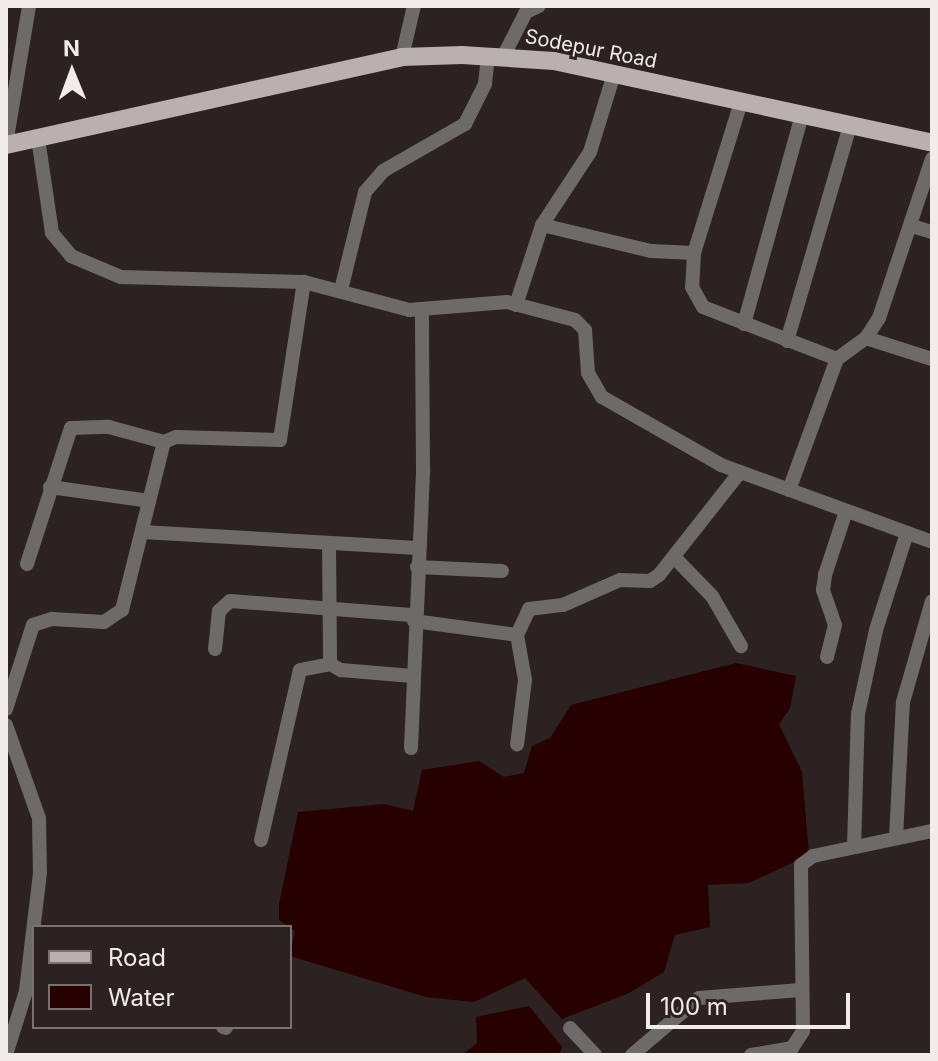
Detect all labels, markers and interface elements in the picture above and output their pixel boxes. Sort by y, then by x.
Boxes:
street label: Sodepur Road [523,24,659,74]
north arrow [32,32,112,112]
text: N [63,35,80,61]
legend [32,925,292,1029]
text: Road [108,943,166,972]
scale bar [650,977,854,1027]
text: Water [108,983,175,1012]
text: 100 m [660,992,728,1021]

